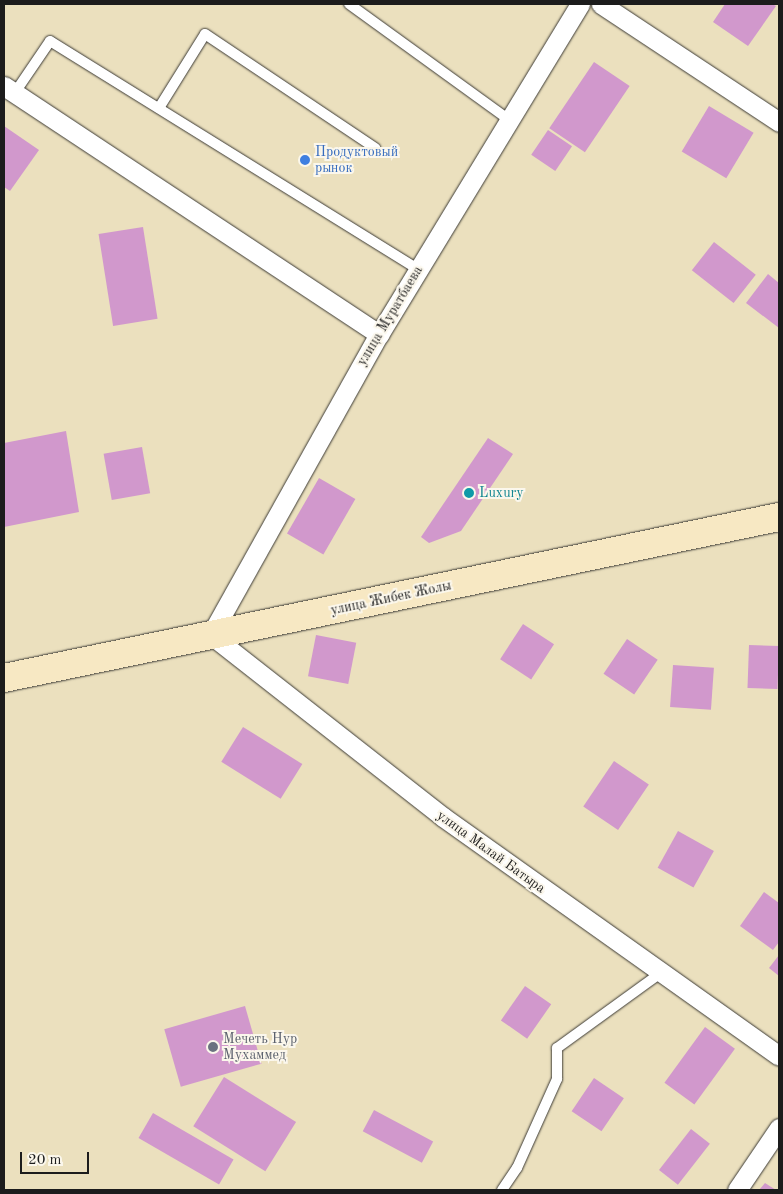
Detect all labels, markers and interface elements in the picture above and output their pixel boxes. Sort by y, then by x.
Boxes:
place label: Продуктовый рынок [315,144,398,176]
marker: Продуктовый рынок [299,154,311,166]
street label: улица Муратбаева [354,263,426,369]
place label: Luxury [479,485,524,501]
marker: Luxury [463,487,475,499]
street label: улица Жибек Жолы [329,577,453,619]
street label: улица Малай Батыра [434,807,548,897]
place label: Мечеть Нур Мухаммед [223,1031,297,1064]
marker: Мечеть Нур Мухаммед [207,1041,219,1053]
scale bar [22,1142,91,1174]
text: 20 m [28,1153,62,1168]

